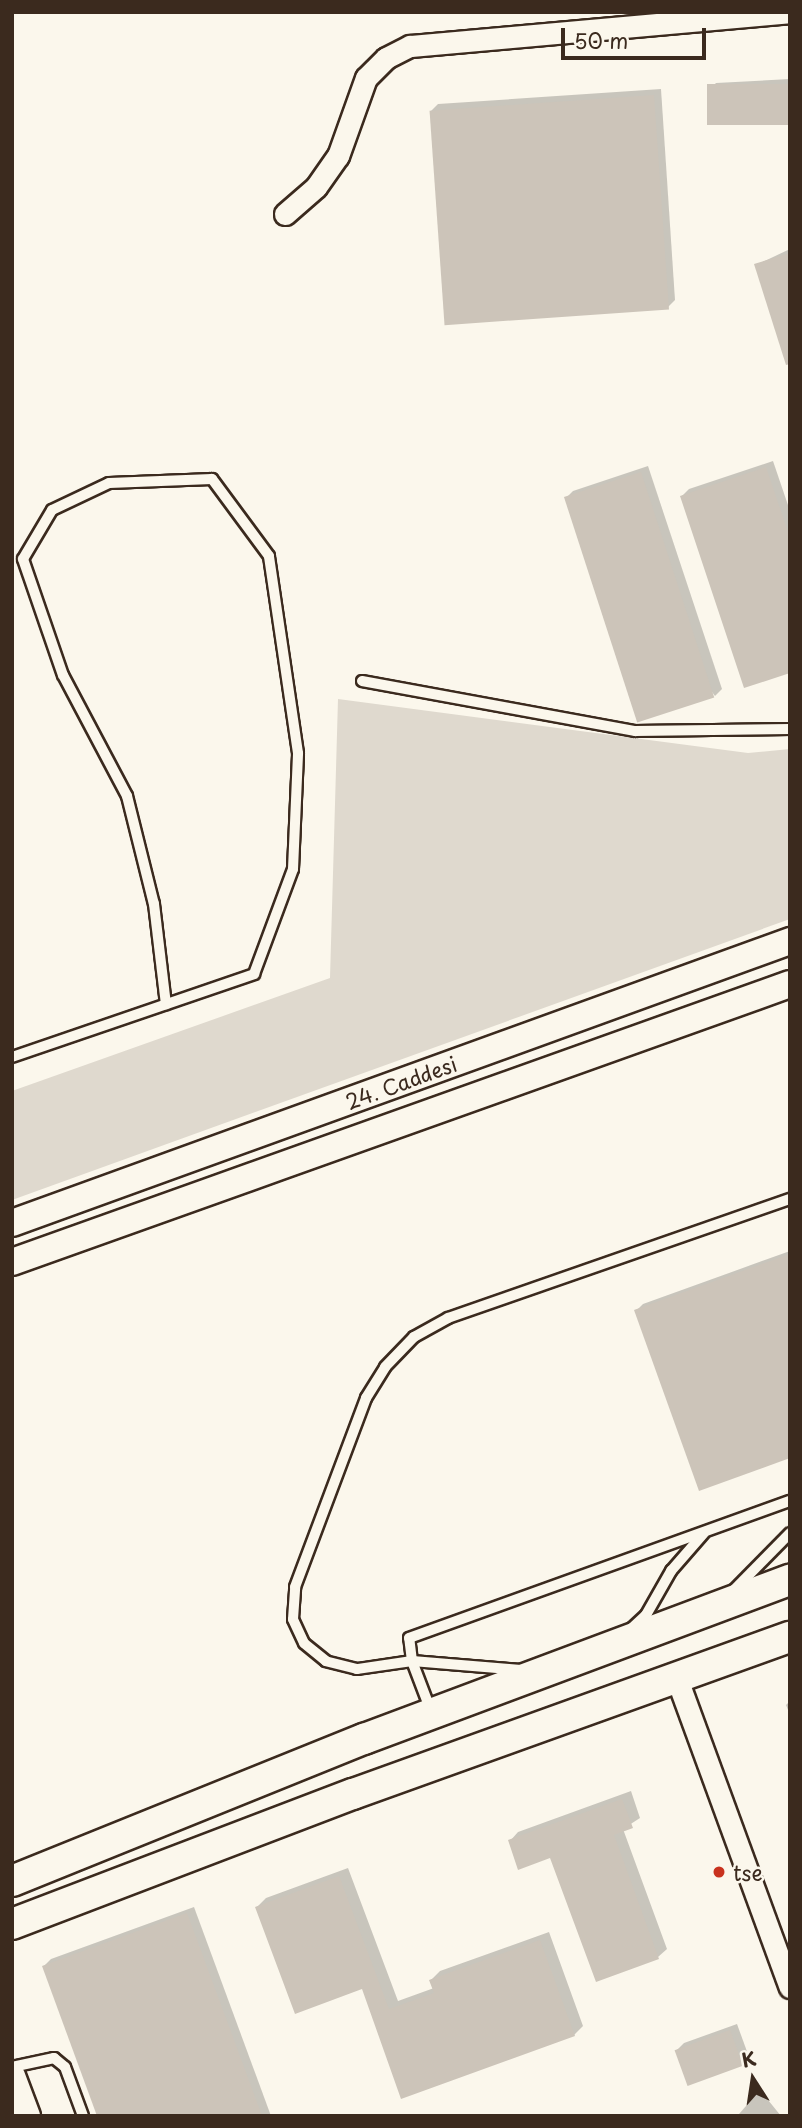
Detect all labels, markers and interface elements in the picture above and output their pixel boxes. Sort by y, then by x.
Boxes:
scale bar [564,14,709,58]
text: 50 m [574,24,628,56]
street label: 24. Caddesi [341,1050,461,1114]
place label: tse [733,1859,763,1885]
marker: tse [711,1864,727,1880]
text: K [739,2043,758,2074]
north arrow [718,2044,788,2114]

